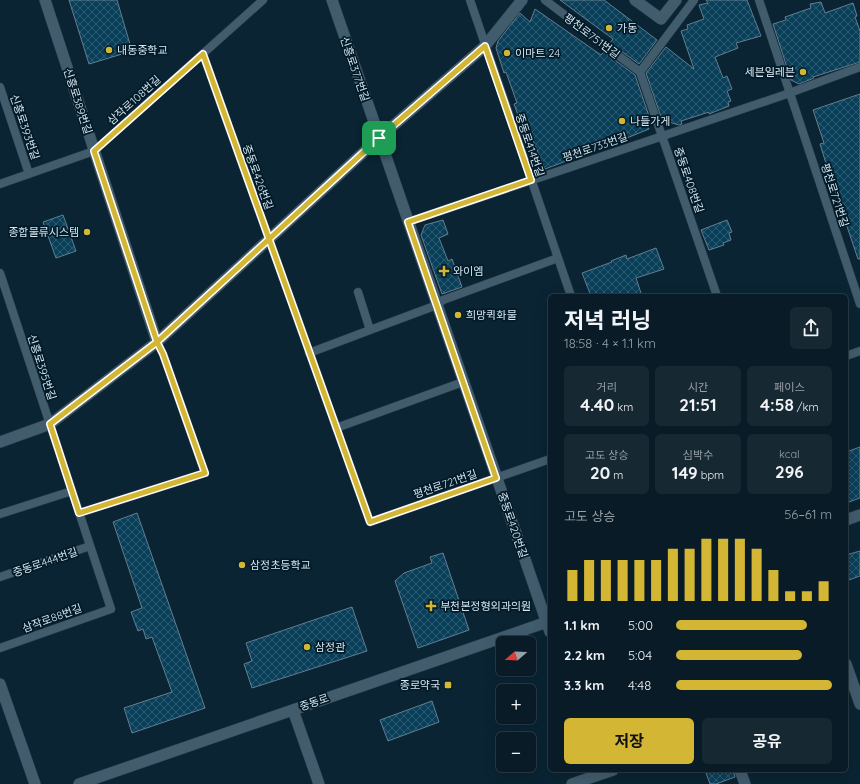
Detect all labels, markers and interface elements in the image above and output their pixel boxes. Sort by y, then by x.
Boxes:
street label: 평천로751번길 [561,10,623,62]
place label: 가동 [617,21,637,35]
marker: 가동 [604,23,614,33]
street label: 신흥로377번길 [337,35,373,103]
place label: 내동중학교 [117,43,168,57]
marker: 내동중학교 [104,45,114,55]
place label: 이마트 24 [515,46,560,60]
marker: 이마트 24 [502,48,512,58]
place label: 세븐일레븐 [744,65,795,79]
street label: 신흥로389번길 [61,66,95,136]
marker: 세븐일레븐 [798,67,808,77]
street label: 삼작로108번길 [104,72,164,128]
street label: 신흥로393번길 [7,92,43,162]
street label: 중동로414번길 [513,112,547,178]
place label: 나들가게 [630,114,670,128]
marker: 나들가게 [617,116,627,126]
pin [362,121,396,155]
icon: arrive [368,127,390,149]
street label: 평천로733번길 [561,129,629,165]
street label: 중동로426번길 [240,142,276,212]
street label: 중동로408번길 [671,145,707,215]
street label: 평천로721번길 [818,161,852,229]
place label: 종합물류시스템 [8,225,79,239]
marker: 종합물류시스템 [82,227,92,237]
place label: 와이엠 [453,264,483,278]
marker: 와이엠 [438,265,450,277]
text: 저녁 러닝 [564,306,651,334]
button: share [790,307,832,349]
place label: 희망퀵화물 [466,308,517,322]
marker: 희망퀵화물 [453,310,463,320]
street label: 신흥로395번길 [25,332,59,402]
text: 18:58 · 4 × 1.1 km [564,335,656,351]
text: 거리 [597,380,617,394]
text: 시간 [688,380,708,394]
text: 페이스 [774,380,805,394]
text: 4.40 [580,394,614,415]
text: 21:51 [679,394,717,415]
text: 4:58 [760,394,794,415]
text: km [614,400,633,414]
text: /km [794,400,819,414]
text: kcal [779,447,800,461]
text: 고도 상승 [585,448,628,462]
text: 심박수 [683,448,713,462]
text: 296 [775,461,804,482]
text: 20 [590,462,610,483]
text: 149 [672,462,698,483]
street label: 평천로721번길 [411,467,479,501]
text: m [610,468,623,482]
text: bpm [698,468,724,482]
street label: 중동로420번길 [495,490,531,560]
text: 56–61 m [784,506,832,522]
text: 고도 상승 [564,508,615,524]
street label: 중동로444번길 [11,544,79,580]
place label: 삼정초등학교 [250,558,311,572]
marker: 삼정초등학교 [237,560,247,570]
place label: 부천본정형외과의원 [440,599,531,613]
marker: 부천본정형외과의원 [425,600,437,612]
street label: 삼작로88번길 [20,601,84,635]
text: 1.1 km [564,617,600,633]
text: 5:00 [628,617,653,633]
north arrow [496,636,536,676]
map controls [496,636,536,772]
place label: 삼정관 [315,640,345,654]
marker: 삼정관 [302,642,312,652]
text: 2.2 km [564,647,605,663]
text: 5:04 [628,647,652,663]
text: 3.3 km [564,677,604,693]
text: 4:48 [628,677,651,693]
place label: 종로약국 [400,678,440,692]
marker: 종로약국 [443,680,453,690]
button: + [496,684,536,724]
street label: 중동로 [297,690,331,714]
button: 저장 [564,718,694,764]
button: 공유 [702,718,832,764]
button: − [496,732,536,772]

